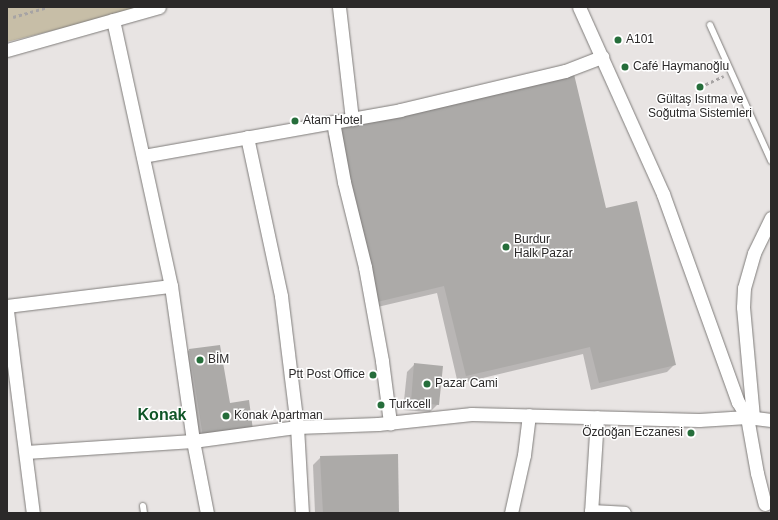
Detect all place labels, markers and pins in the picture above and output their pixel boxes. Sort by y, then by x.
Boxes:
place label: A101 [626,33,654,47]
marker: A101 [613,35,623,45]
place label: Café Haymanoğlu [633,60,729,74]
marker: Café Haymanoğlu [620,62,630,72]
marker: Gültaş Isıtma ve Soğutma Sistemleri [695,82,705,92]
place label: Gültaş Isıtma ve Soğutma Sistemleri [648,93,752,121]
place label: Atam Hotel [303,114,362,128]
marker: Atam Hotel [290,116,300,126]
place label: Burdur Halk Pazar [514,233,573,261]
marker: Burdur Halk Pazar [501,242,511,252]
place label: BİM [208,353,229,367]
marker: BİM [195,355,205,365]
place label: Ptt Post Office [289,368,365,382]
marker: Ptt Post Office [368,370,378,380]
place label: Pazar Cami [435,377,498,391]
marker: Pazar Cami [422,379,432,389]
place label: Turkcell [389,398,431,412]
marker: Turkcell [376,400,386,410]
place label: Konak Apartman [234,409,323,423]
marker: Konak Apartman [221,411,231,421]
place label: Özdoğan Eczanesi [582,426,683,440]
marker: Özdoğan Eczanesi [686,428,696,438]

